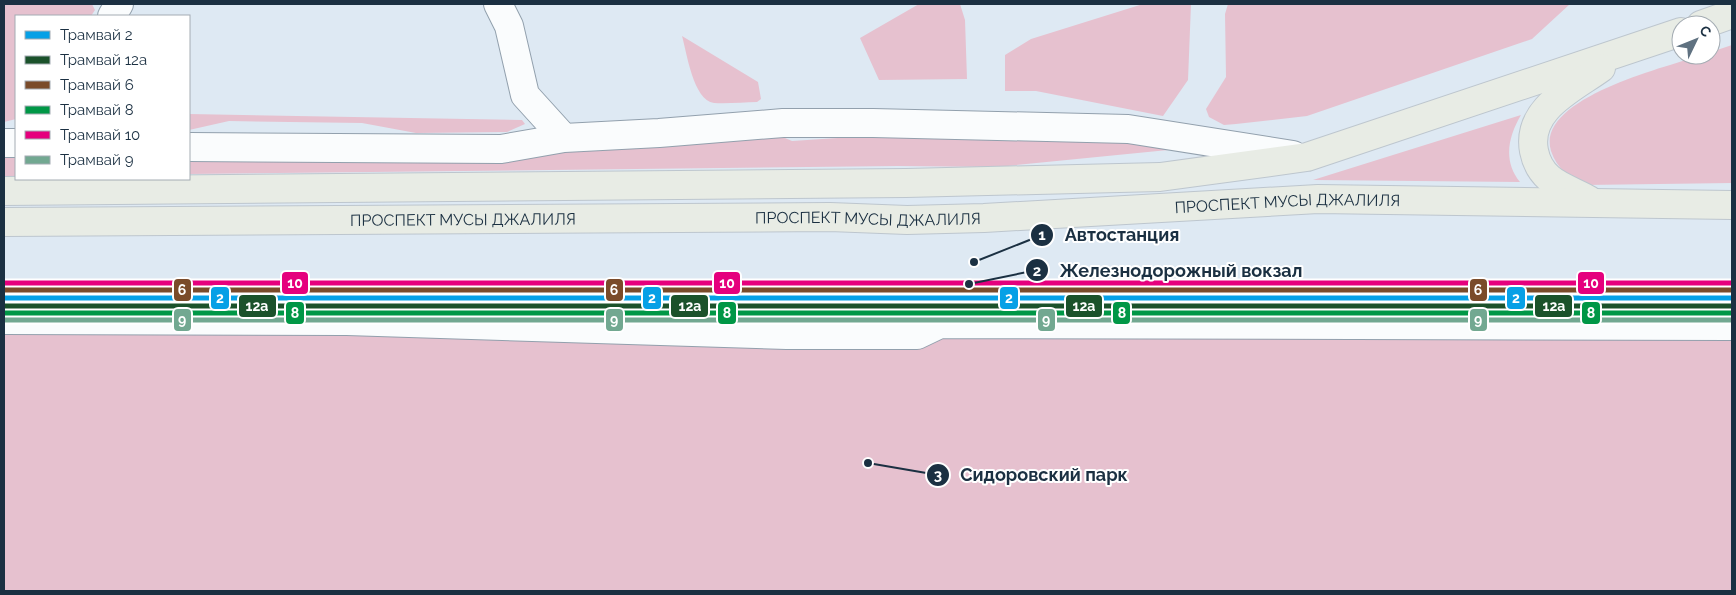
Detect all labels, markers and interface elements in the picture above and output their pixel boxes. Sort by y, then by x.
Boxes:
legend [15,15,190,180]
north arrow [1671,15,1721,65]
text: С [1696,22,1715,40]
text: Трамвай 2 [60,26,133,44]
text: Трамвай 12а [60,51,147,69]
text: Трамвай 6 [60,76,134,94]
text: Трамвай 8 [60,101,134,119]
text: Трамвай 10 [60,126,140,144]
text: Трамвай 9 [60,151,134,169]
street label: ПРОСПЕКТ МУСЫ ДЖАЛИЛЯ [1174,190,1400,217]
street label: ПРОСПЕКТ МУСЫ ДЖАЛИЛЯ [755,208,981,230]
street label: ПРОСПЕКТ МУСЫ ДЖАЛИЛЯ [350,210,576,230]
callout: Автостанция [1030,218,1189,251]
text: Автостанция [1065,224,1179,245]
text: 1 [1038,226,1046,244]
callout: Железнодорожный вокзал [1025,254,1313,287]
text: Железнодорожный вокзал [1060,260,1302,281]
text: 2 [1033,262,1041,280]
line badge: 10 [281,271,309,295]
line badge: 10 [713,271,741,295]
line badge: 10 [1577,271,1605,295]
text: 10 [287,275,303,291]
text: 10 [719,275,735,291]
text: 10 [1583,275,1599,291]
line badge: 6 [173,278,192,302]
line badge: 6 [605,278,624,302]
line badge: 6 [1469,278,1488,302]
text: 6 [178,282,186,298]
text: 6 [610,282,618,298]
text: 6 [1474,282,1482,298]
line badge: 2 [210,286,230,310]
line badge: 2 [642,286,662,310]
line badge: 2 [999,286,1019,310]
line badge: 2 [1506,286,1526,310]
text: 2 [216,290,224,306]
text: 2 [648,290,656,306]
text: 2 [1005,290,1013,306]
text: 2 [1512,290,1520,306]
line badge: 12а [238,294,277,318]
line badge: 12а [670,294,709,318]
line badge: 12а [1065,294,1103,318]
line badge: 12а [1534,294,1573,318]
text: 12а [246,298,268,314]
text: 12а [679,298,701,314]
text: 12а [1073,298,1095,314]
text: 12а [1543,298,1565,314]
line badge: 8 [285,301,305,325]
line badge: 8 [717,301,737,325]
line badge: 8 [1112,301,1131,325]
line badge: 8 [1581,301,1601,325]
text: 8 [291,305,299,321]
text: 8 [723,305,731,321]
text: 8 [1118,305,1126,321]
text: 8 [1587,305,1595,321]
line badge: 9 [173,308,192,332]
line badge: 9 [605,308,624,332]
line badge: 9 [1037,308,1056,332]
line badge: 9 [1469,308,1488,332]
text: 9 [178,312,186,328]
text: 9 [610,312,618,328]
text: 9 [1042,312,1050,328]
text: 9 [1474,312,1482,328]
callout: Сидоровский парк [925,458,1138,491]
text: Сидоровский парк [960,464,1128,485]
text: 3 [934,466,942,484]

